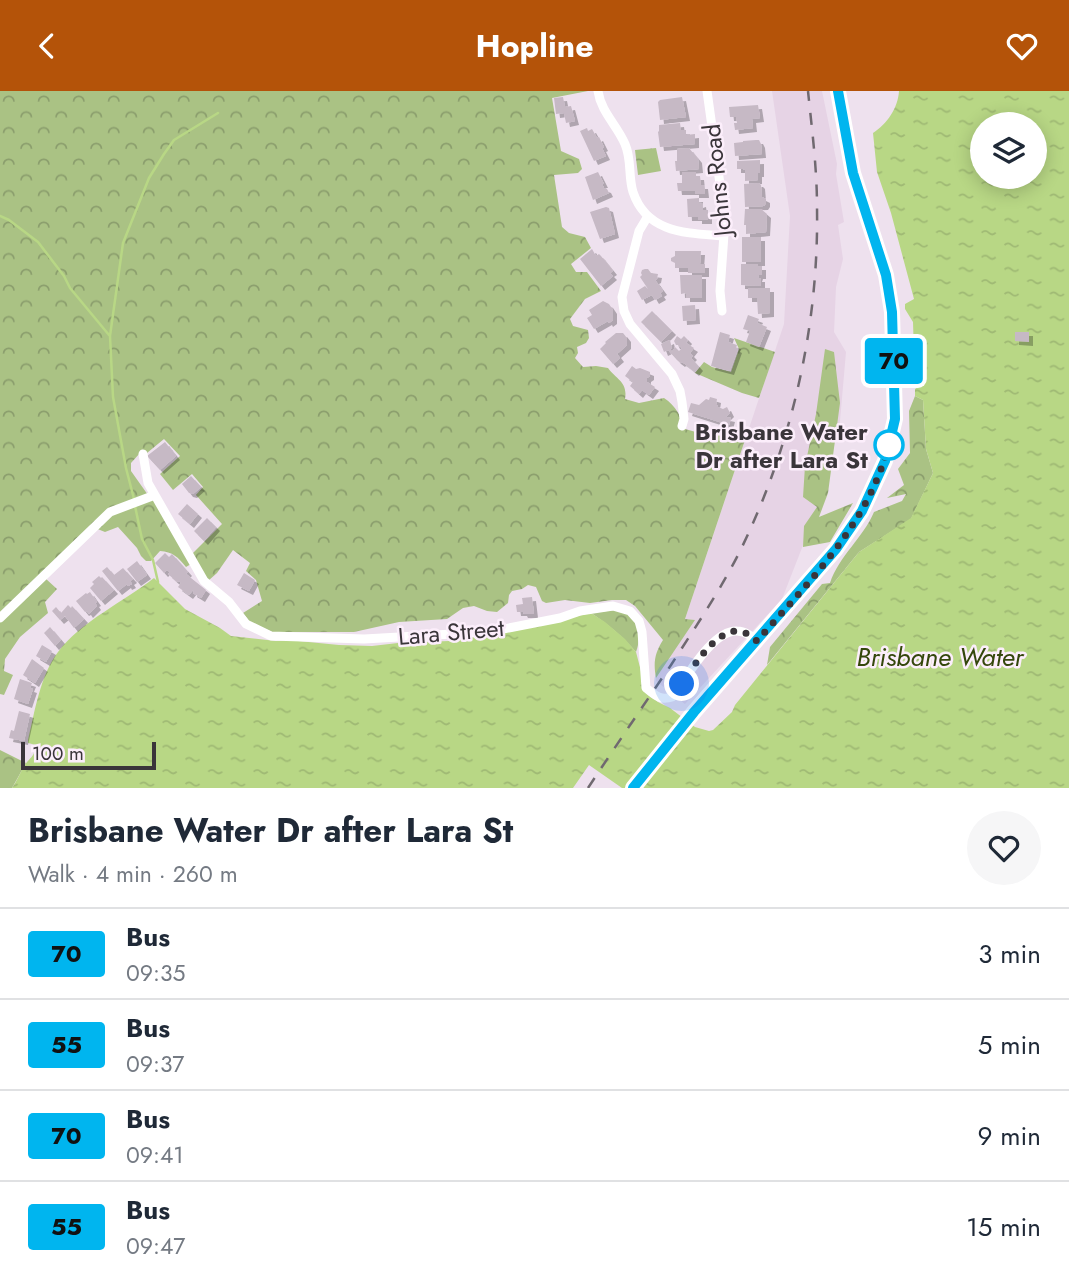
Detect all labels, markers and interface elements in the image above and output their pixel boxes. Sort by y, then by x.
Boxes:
text: Hopline [476,23,593,69]
icon: back [28,27,66,65]
icon: heart [1003,27,1041,65]
map controls [970,112,1047,189]
button: layers [970,112,1047,189]
street label: Johns Road [694,122,741,241]
line badge: 70 [862,338,926,384]
text: 70 [879,343,909,378]
place label: Brisbane Water Dr after Lara St [695,414,868,477]
marker: Brisbane Water Dr after Lara St [874,430,904,460]
street label: Lara Street [396,610,506,654]
water label: Brisbane Water [857,638,1025,676]
your location [664,666,699,701]
scale bar [21,739,156,771]
text: 100 m [32,740,84,767]
text: Brisbane Water Dr after Lara St [28,807,513,854]
button: heart [967,811,1041,885]
text: Walk · 4 min · 260 m [28,857,238,891]
text: Bus [126,918,170,956]
text: 3 min [978,935,1041,973]
text: 70 [51,936,82,971]
text: 09:35 [126,956,185,990]
text: Bus [126,1009,170,1047]
text: 5 min [978,1026,1041,1064]
text: 55 [51,1027,82,1062]
text: 09:37 [126,1047,184,1081]
text: Bus [126,1100,170,1138]
text: 9 min [978,1117,1041,1155]
text: 70 [51,1118,82,1153]
text: 09:41 [126,1138,184,1172]
text: Bus [126,1191,170,1229]
text: 15 min [966,1208,1041,1246]
text: 55 [51,1209,82,1244]
text: 09:47 [126,1229,185,1263]

